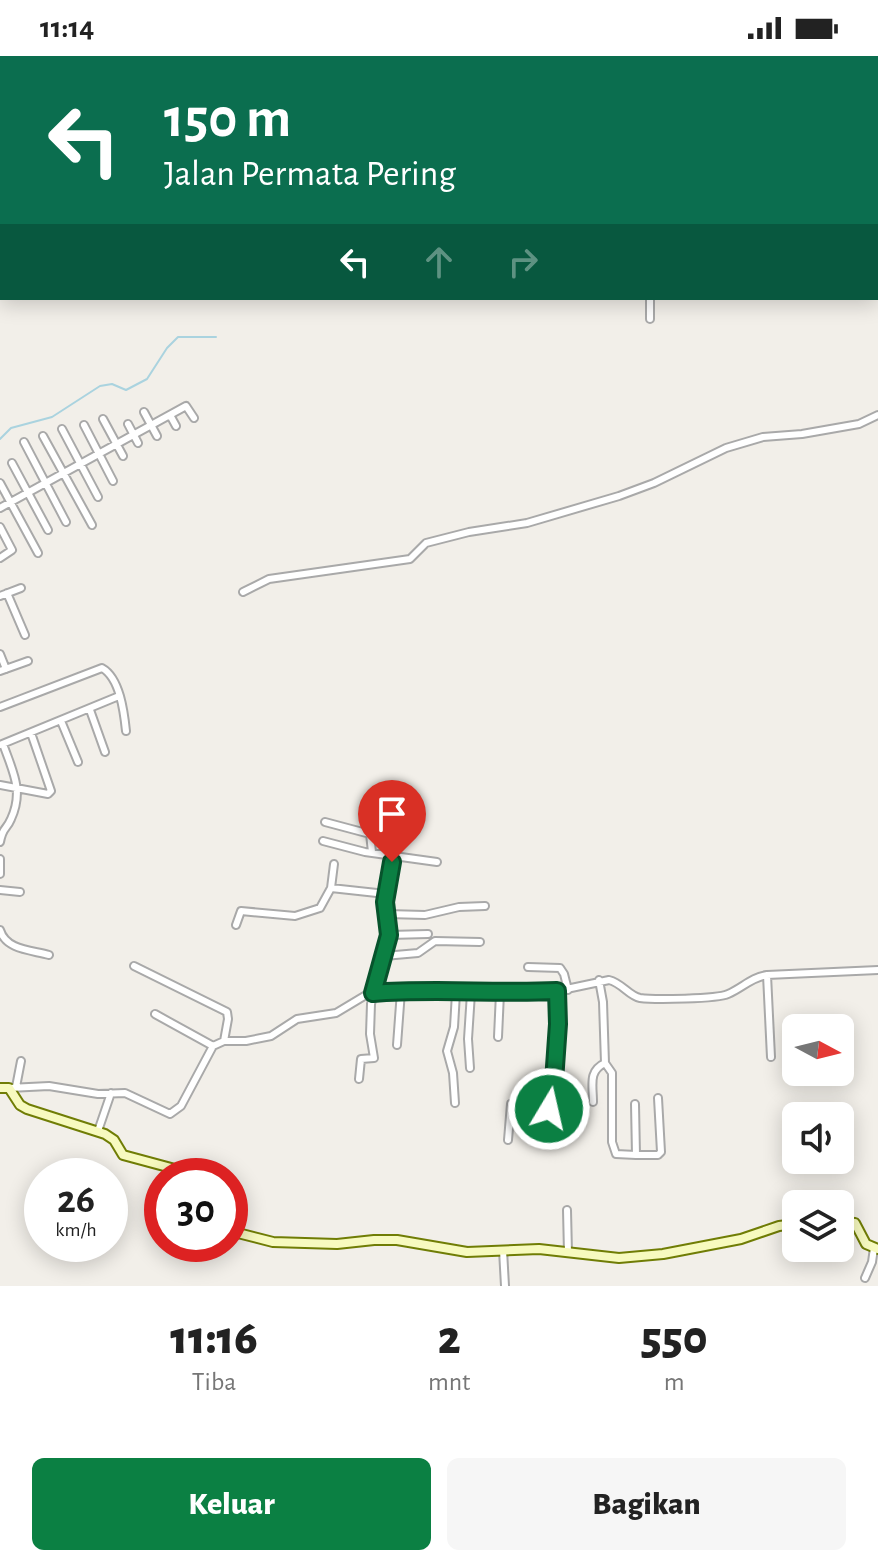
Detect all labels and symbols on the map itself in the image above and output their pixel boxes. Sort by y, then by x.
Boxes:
pin [358,780,426,862]
north arrow [782,1014,854,1086]
position arrow [507,1067,591,1151]
speed limit sign: 30 [144,1158,248,1262]

